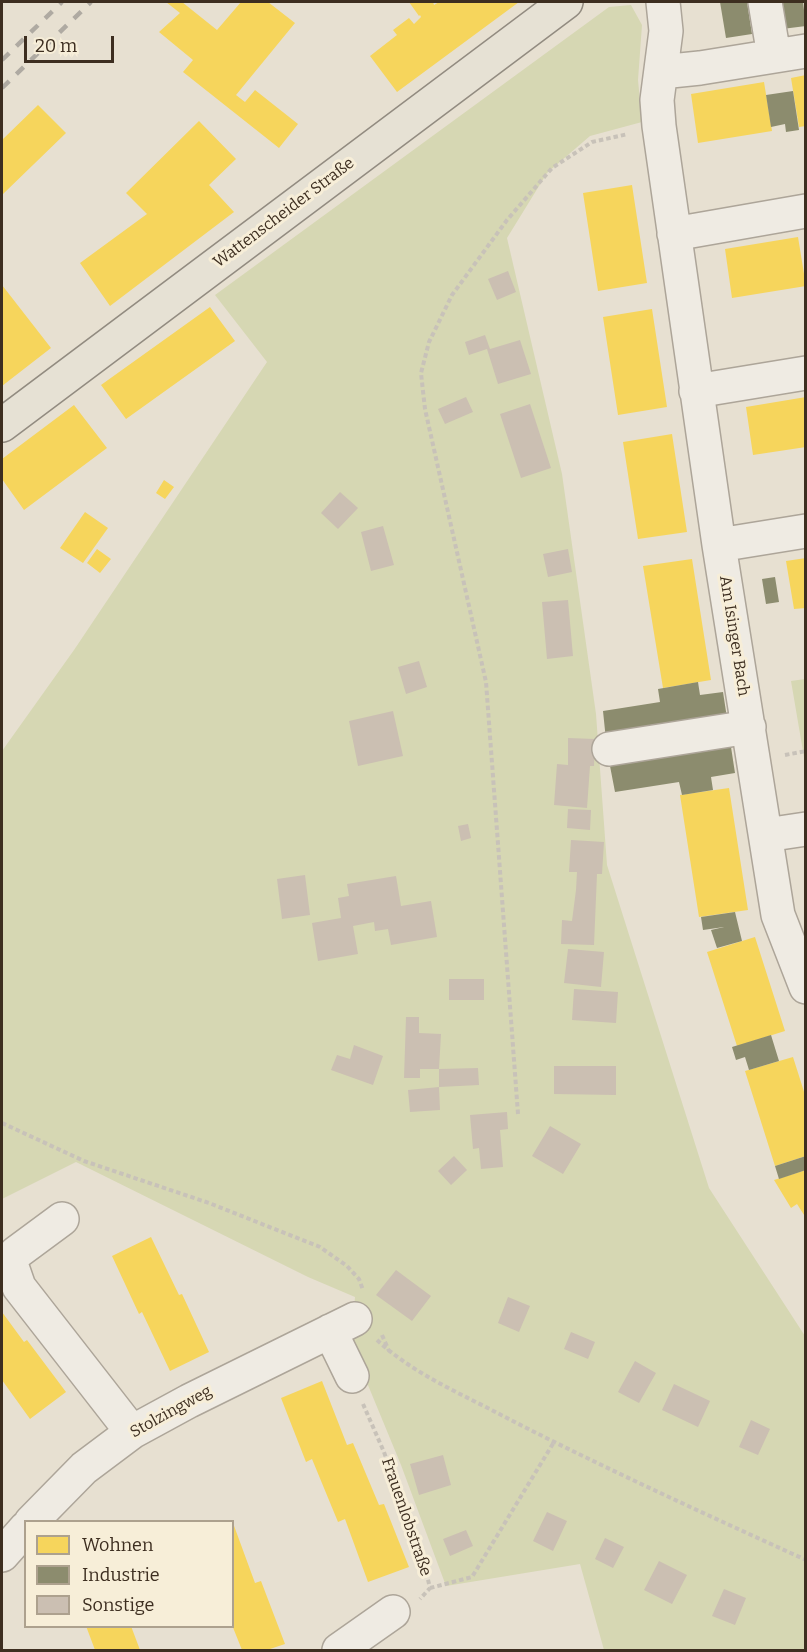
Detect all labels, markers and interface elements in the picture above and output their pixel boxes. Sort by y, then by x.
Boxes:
scale bar [27,24,117,62]
text: 20 m [35,35,77,57]
street label: Wattenscheider Straße [210,154,358,272]
street label: Am Isinger Bach [715,574,753,698]
street label: Stolzingweg [127,1382,215,1442]
street label: Frauenlobstraße [377,1455,435,1579]
legend [24,1520,234,1628]
text: Wohnen [82,1534,153,1556]
text: Industrie [82,1564,160,1586]
text: Sonstige [82,1594,154,1616]

